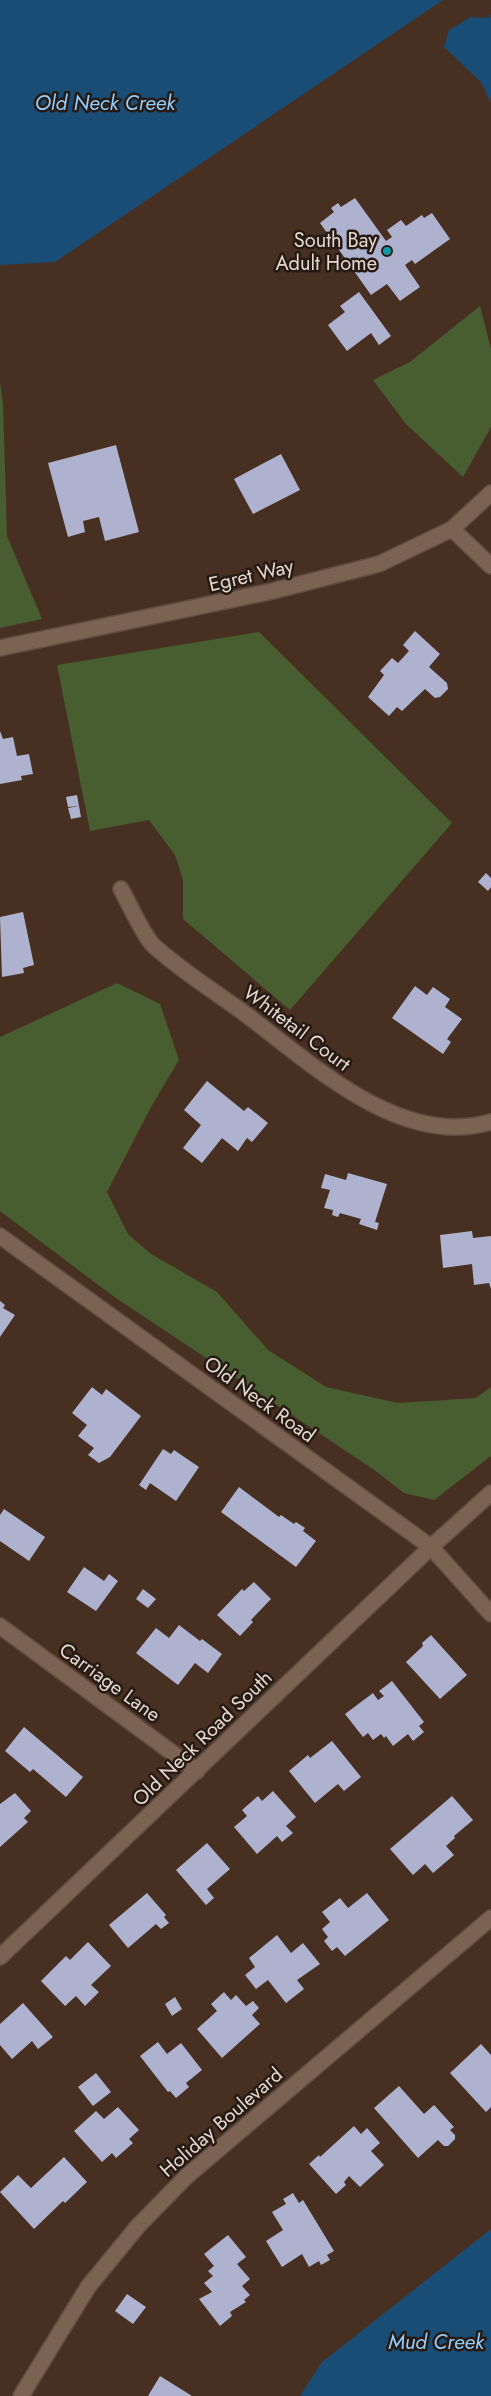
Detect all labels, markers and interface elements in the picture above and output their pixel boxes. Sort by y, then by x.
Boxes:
water label: Old Neck Creek [35,88,176,118]
place label: South Bay Adult Home [275,226,377,278]
marker: South Bay Adult Home [381,245,393,257]
street label: Egret Way [206,552,297,599]
street label: Whitetail Court [237,978,357,1078]
street label: Old Neck Road [198,1349,321,1450]
street label: Carriage Lane [53,1636,166,1729]
street label: Old Neck Road South [126,1664,279,1813]
street label: Holiday Boulevard [153,2061,289,2184]
water label: Mud Creek [388,2327,485,2357]

